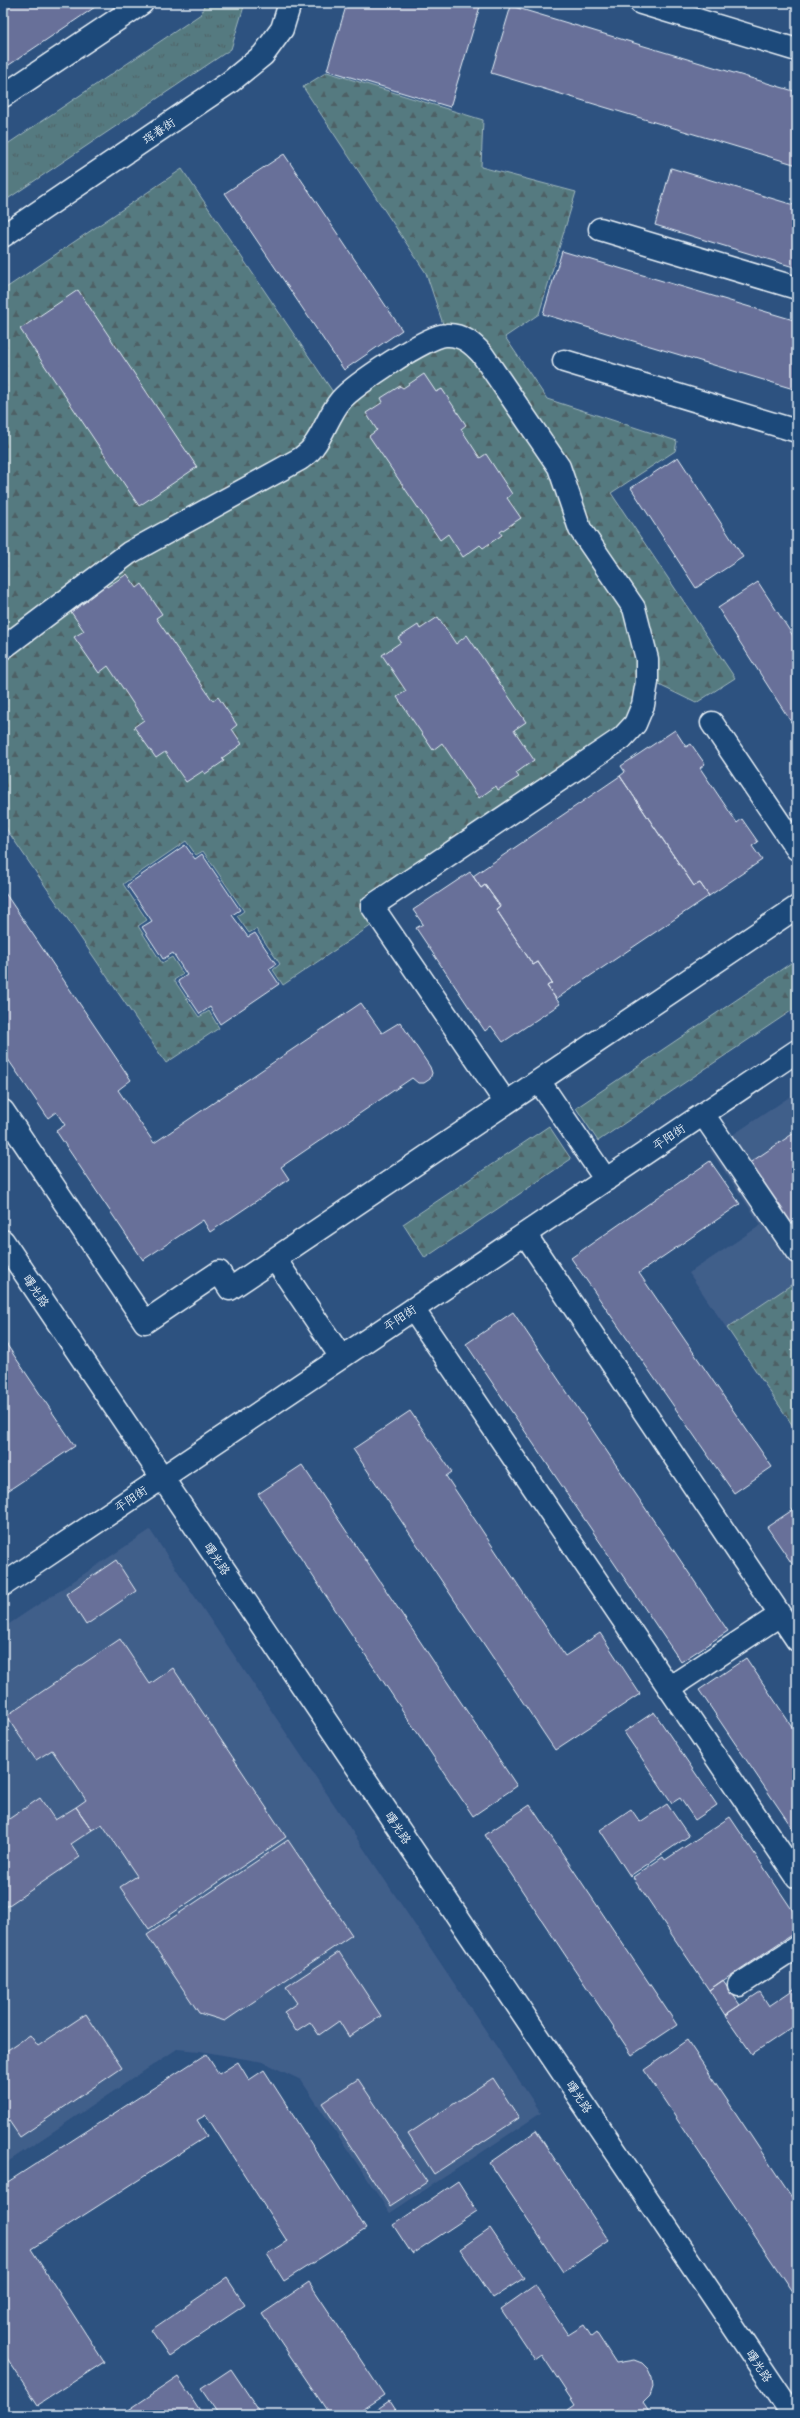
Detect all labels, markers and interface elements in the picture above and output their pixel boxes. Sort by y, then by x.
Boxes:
street label: 珲春街 [139,113,178,148]
street label: 平阳街 [649,1119,688,1154]
street label: 曙光路 [19,1271,54,1310]
street label: 平阳街 [380,1300,419,1335]
street label: 平阳街 [111,1481,150,1516]
street label: 曙光路 [200,1539,235,1578]
street label: 曙光路 [381,1808,416,1847]
street label: 曙光路 [562,2077,597,2116]
street label: 曙光路 [742,2346,777,2385]

